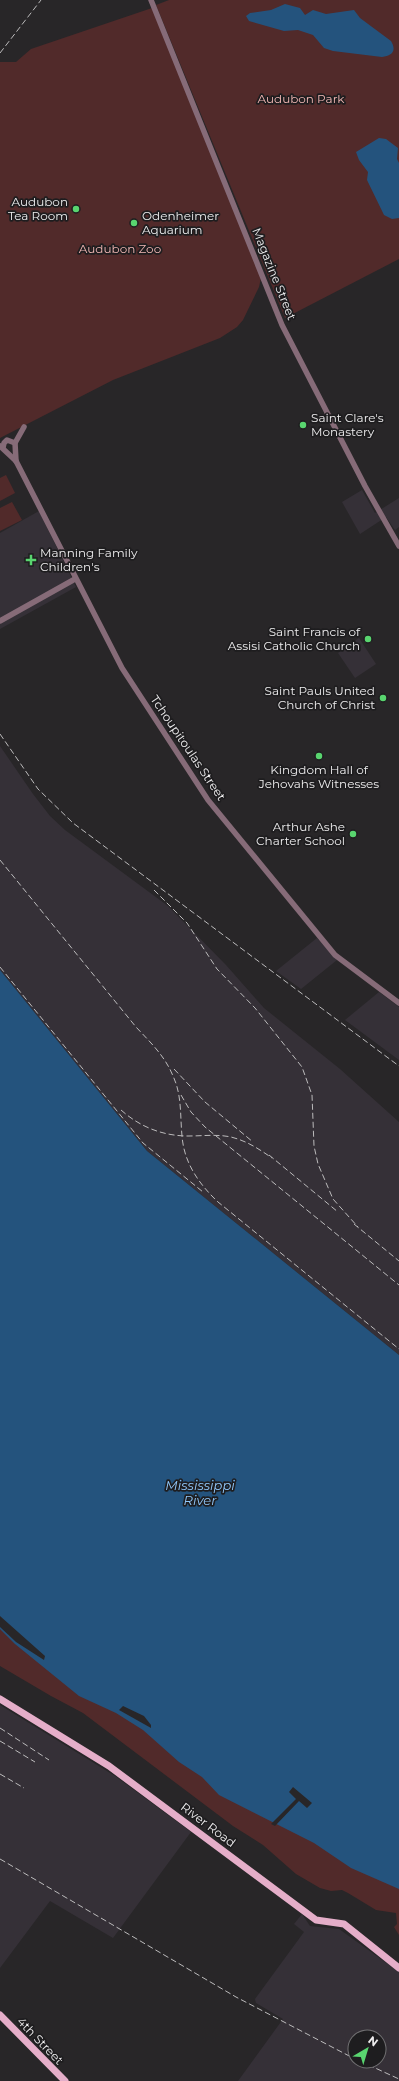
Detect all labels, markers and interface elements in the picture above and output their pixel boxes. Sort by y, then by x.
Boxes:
park label: Audubon Park [257,91,345,106]
place label: Audubon Tea Room [8,194,68,223]
marker: Audubon Tea Room [71,204,81,214]
place label: Odenheimer Aquarium [142,208,219,237]
marker: Odenheimer Aquarium [129,218,139,228]
street label: Magazine Street [249,226,300,322]
park label: Audubon Zoo [79,241,161,256]
place label: Saint Clare's Monastery [311,410,384,439]
marker: Saint Clare's Monastery [298,420,308,430]
place label: Manning Family Children's [40,545,138,574]
marker: Manning Family Children's [25,554,37,566]
place label: Saint Francis of Assisi Catholic Church [228,624,361,653]
marker: Saint Francis of Assisi Catholic Church [363,634,373,644]
place label: Saint Pauls United Church of Christ [265,683,375,712]
street label: Tchoupitoulas Street [148,692,229,803]
marker: Saint Pauls United Church of Christ [378,693,388,703]
marker: Kingdom Hall of Jehovahs Witnesses [314,751,324,761]
place label: Kingdom Hall of Jehovahs Witnesses [258,762,379,791]
place label: Arthur Ashe Charter School [256,819,345,848]
marker: Arthur Ashe Charter School [348,829,358,839]
water label: Mississippi River [165,1477,235,1508]
street label: River Road [178,1799,239,1850]
street label: 4th Street [14,2014,67,2068]
north arrow [347,2029,387,2069]
text: N [365,2033,381,2049]

